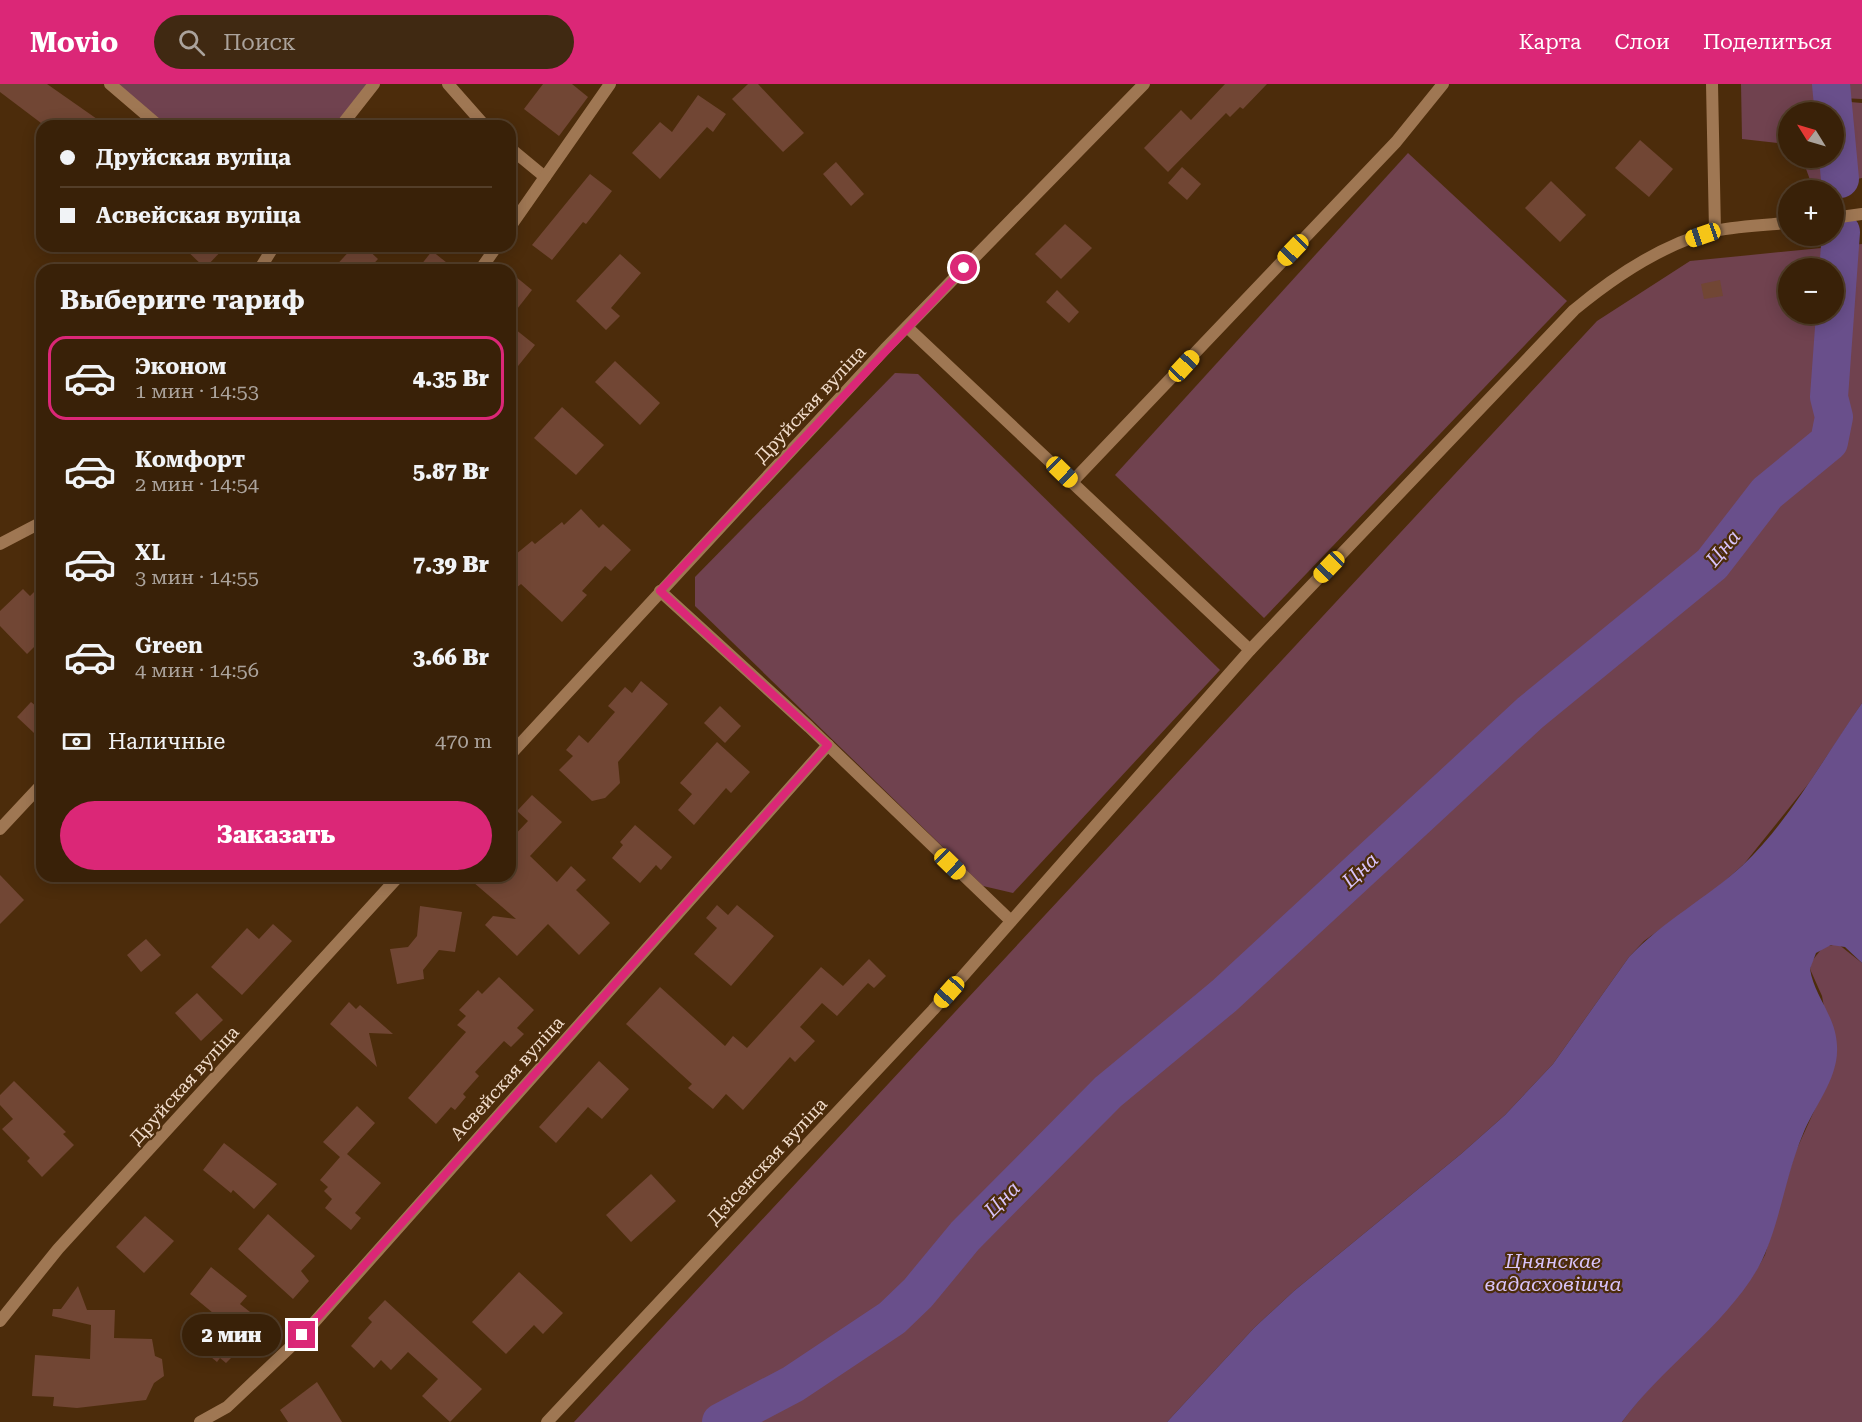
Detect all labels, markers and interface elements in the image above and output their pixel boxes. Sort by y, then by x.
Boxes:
search box [154,15,574,69]
text: Movio [30,26,118,59]
icon: search [175,26,208,59]
text: Поиск [223,30,296,55]
text: Карта [1519,30,1582,54]
text: Слои [1615,30,1670,54]
text: Поделиться [1703,30,1832,54]
north arrow [1778,102,1844,168]
map controls [1778,102,1844,324]
text: Друйская вуліца [96,145,291,170]
button: + [1778,180,1844,246]
text: Асвейская вуліца [96,203,301,228]
car [1683,221,1723,249]
car [1274,231,1312,269]
route start [950,254,977,281]
button: − [1778,258,1844,324]
text: Выберите тариф [60,284,305,316]
street label: Друйская вуліца [750,341,870,467]
car [1165,347,1203,385]
icon: car [63,351,117,405]
text: Эконом [135,354,226,379]
text: 4.35 Br [413,366,489,391]
text: 1 мин · 14:53 [135,379,259,403]
icon: car [63,444,117,498]
text: Комфорт [135,447,245,472]
car [1043,453,1081,491]
text: 5.87 Br [413,459,489,484]
text: 2 мин · 14:54 [135,472,259,496]
water label: Цна [1700,525,1745,572]
icon: car [63,537,117,591]
text: XL [135,540,165,565]
car [1310,548,1348,586]
text: 7.39 Br [413,552,489,577]
text: 3 мин · 14:55 [135,565,259,589]
icon: car [63,630,117,684]
text: Green [135,633,203,658]
text: 3.66 Br [413,645,489,670]
text: 4 мин · 14:56 [135,658,259,682]
icon: cash [60,725,93,758]
text: Наличные [108,729,225,754]
text: 470 m [435,729,492,753]
button: Заказать [60,801,492,870]
car [931,845,969,883]
water label: Цна [1336,847,1383,893]
car [930,973,968,1011]
street label: Асвейская вуліца [446,1012,568,1144]
street label: Друйская вуліца [125,1021,243,1149]
street label: Дзісенская вуліца [703,1093,831,1229]
water label: Цна [978,1176,1025,1223]
water label: Цнянскае вадасховішча [1484,1249,1622,1296]
callout: 2 мин [182,1314,281,1356]
route end [288,1321,315,1348]
text: 2 мин [201,1323,262,1347]

